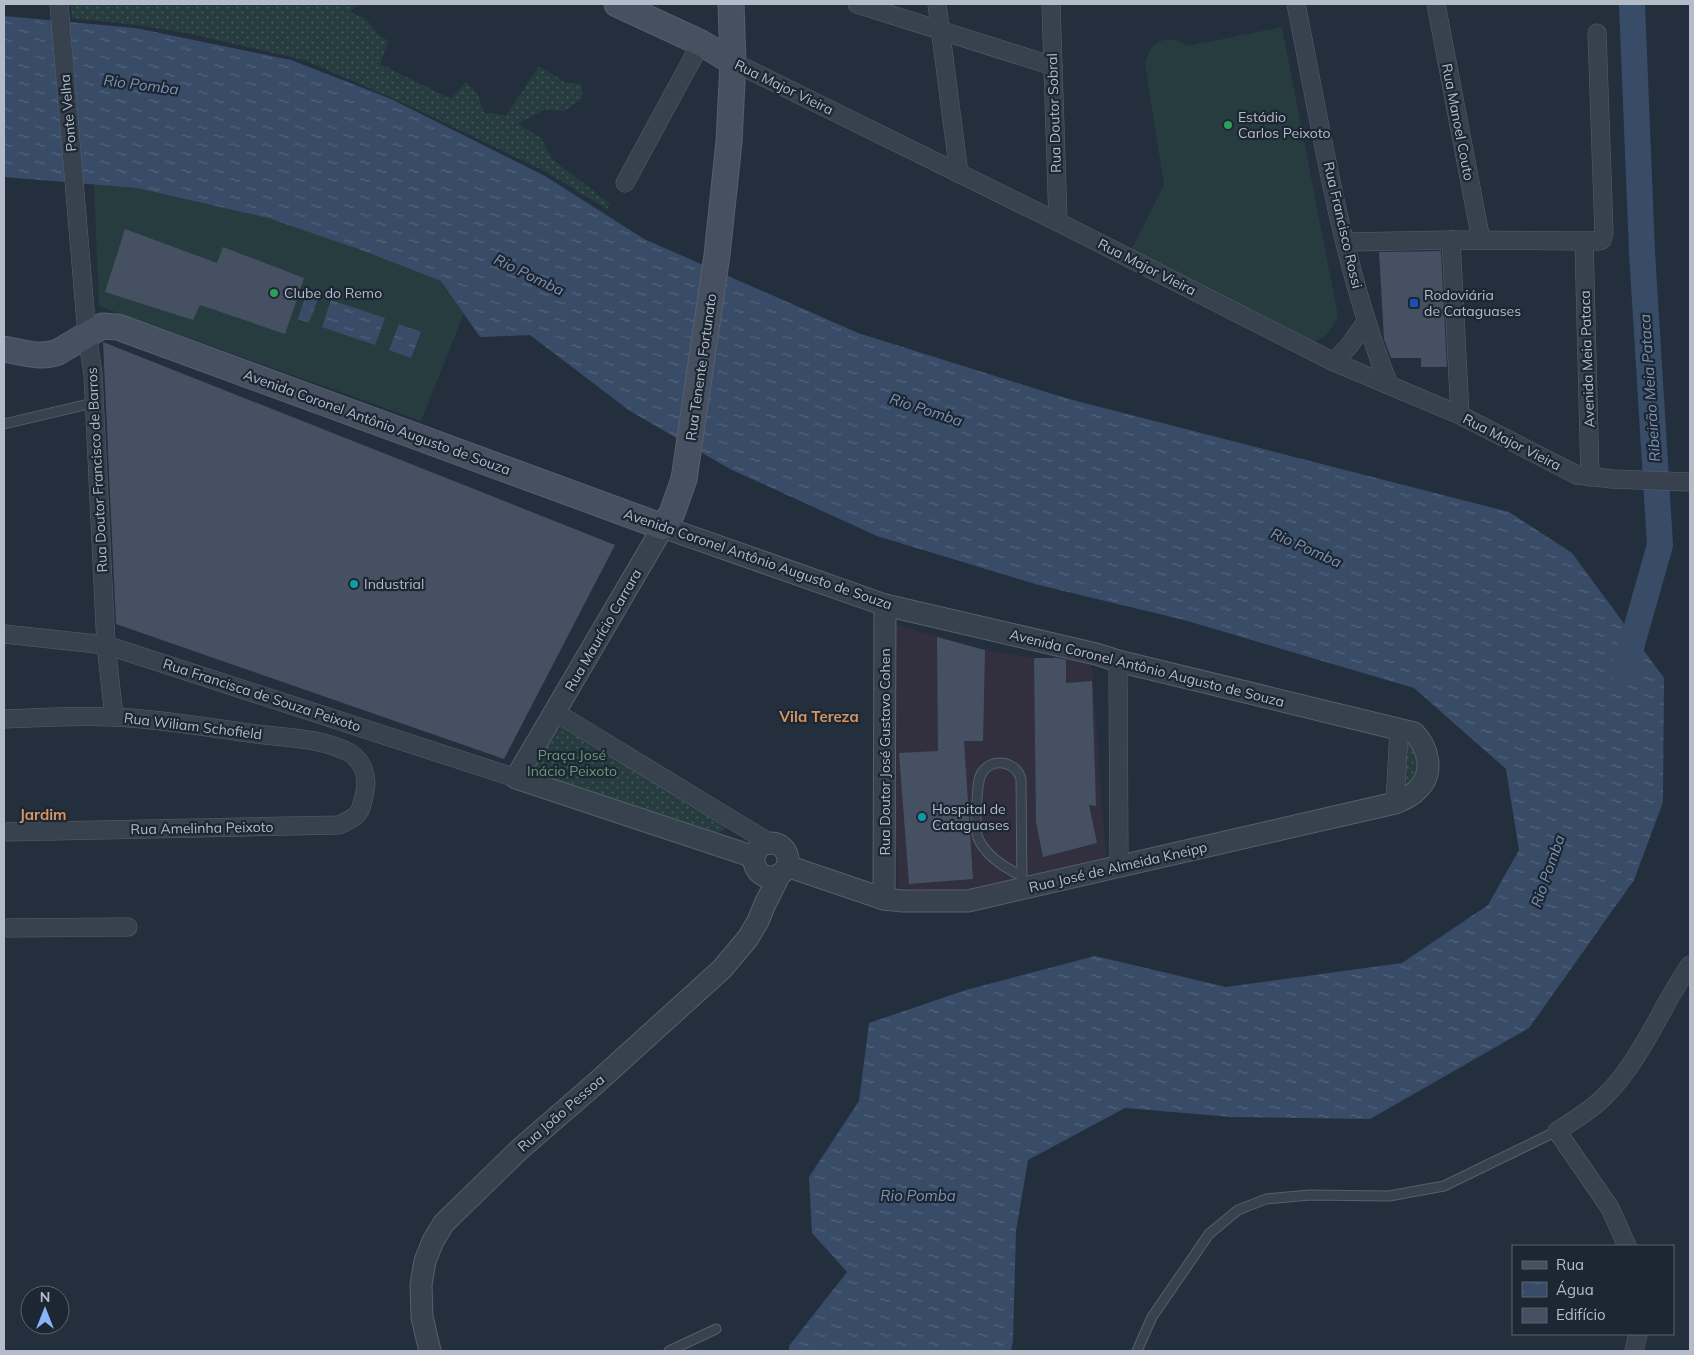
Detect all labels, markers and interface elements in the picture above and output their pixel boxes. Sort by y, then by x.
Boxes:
street label: Rua Doutor Sobral [1043,53,1065,173]
street label: Rua Major Vieira [732,55,836,119]
street label: Rua Manoel Couto [1438,62,1478,182]
water label: Rio Pomba [102,70,180,99]
street label: Ponte Velha [56,74,80,152]
place label: Estádio Carlos Peixoto [1238,108,1331,142]
marker: Estádio Carlos Peixoto [1222,119,1234,131]
street label: Rua Francisco Rossi [1320,160,1366,290]
street label: Rua Major Vieira [1095,235,1199,299]
water label: Rio Pomba [491,249,567,300]
place label: Clube do Remo [284,284,382,302]
place label: Rodoviária de Cataguases [1424,286,1521,320]
marker: Clube do Remo [268,287,280,299]
street label: Avenida Meia Pataca [1576,290,1598,428]
street label: Rua Tenente Fortunato [682,292,720,442]
marker: Rodoviária de Cataguases [1408,297,1420,309]
water label: Ribeirão Meia Pataca [1635,313,1664,463]
street label: Avenida Coronel Antônio Augusto de Souza [241,365,513,479]
street label: Rua Doutor Francisco de Barros [83,367,111,573]
water label: Rio Pomba [887,389,965,430]
street label: Rua Major Vieira [1460,410,1564,474]
street label: Avenida Coronel Antônio Augusto de Souza [622,504,894,614]
water label: Rio Pomba [1268,523,1345,572]
street label: Rua Maurício Carrara [561,566,645,694]
place label: Industrial [364,575,424,593]
marker: Industrial [348,578,360,590]
street label: Avenida Coronel Antônio Augusto de Souza [1008,625,1286,711]
street label: Rua Doutor José Gustavo Cohen [876,648,894,856]
street label: Rua Francisca de Souza Peixoto [161,654,363,736]
district label: Vila Tereza [778,707,859,726]
street label: Rua Wiliam Schofield [123,709,263,743]
park label: Praça José Inácio Peixoto [527,746,617,780]
place label: Hospital de Cataguases [932,800,1010,834]
district label: Jardim [19,805,67,824]
marker: Hospital de Cataguases [916,811,928,823]
street label: Rua Amelinha Peixoto [130,818,274,838]
water label: Rio Pomba [1526,832,1569,910]
street label: Rua José de Almeida Kneipp [1027,838,1209,896]
street label: Rua João Pessoa [514,1070,608,1156]
water label: Rio Pomba [880,1186,956,1205]
legend [1512,1245,1674,1335]
text: Rua [1556,1255,1584,1274]
text: Água [1556,1280,1594,1299]
north arrow [20,1285,70,1335]
text: N [40,1288,50,1306]
text: Edifício [1556,1305,1606,1324]

